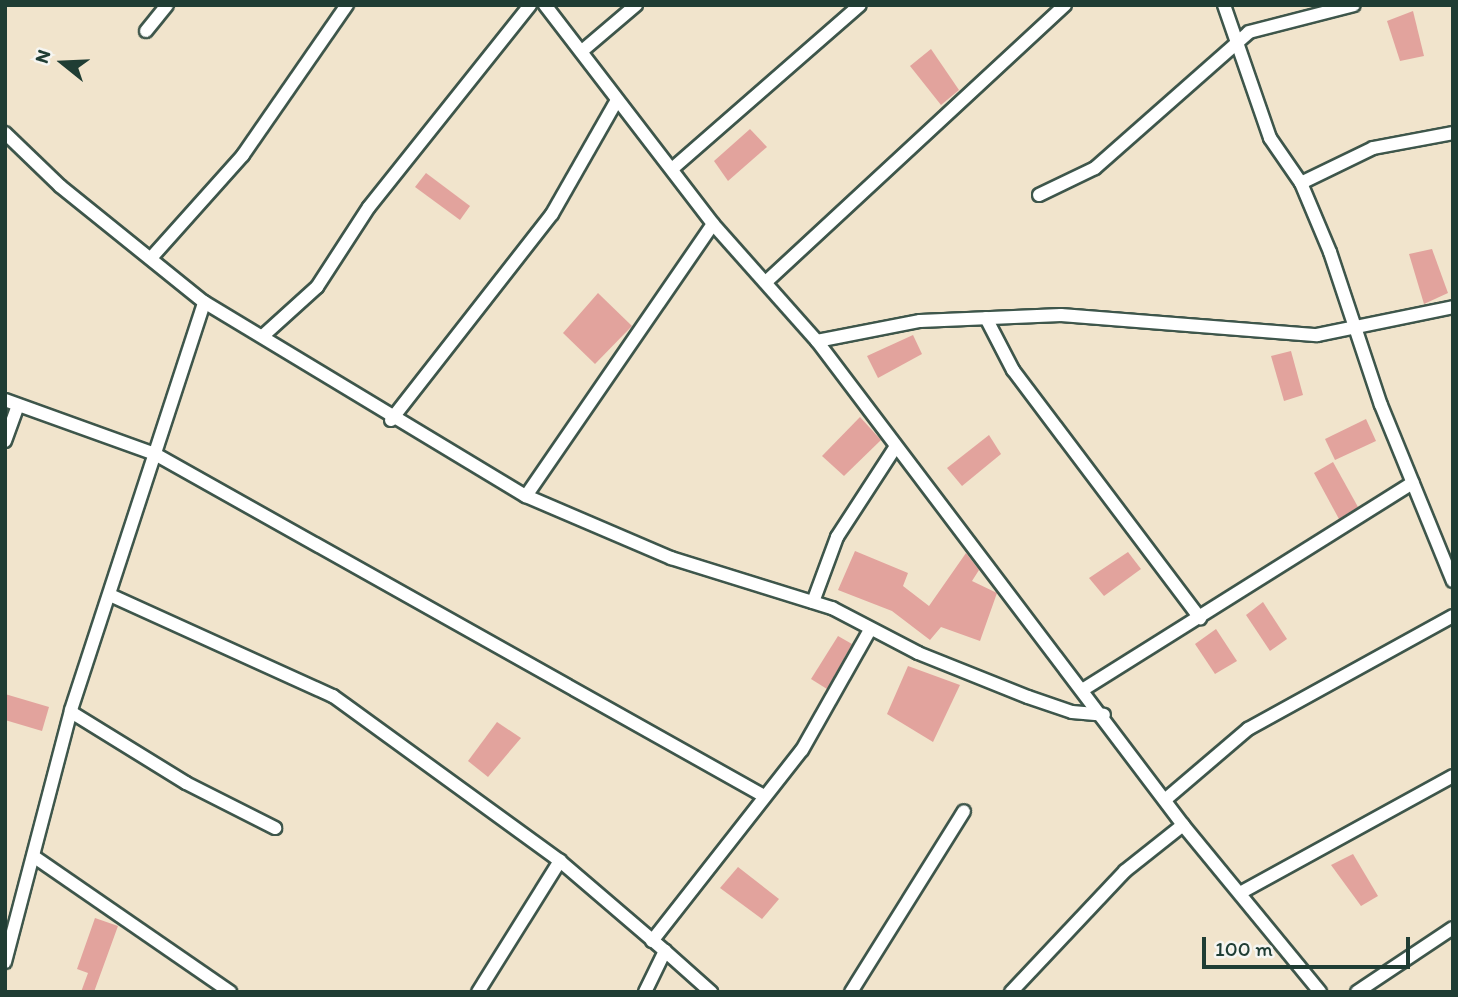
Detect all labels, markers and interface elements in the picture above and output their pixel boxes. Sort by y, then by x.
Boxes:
north arrow [28,28,98,98]
text: N [30,47,55,66]
scale bar [1206,923,1414,967]
text: 100 m [1215,936,1273,961]

